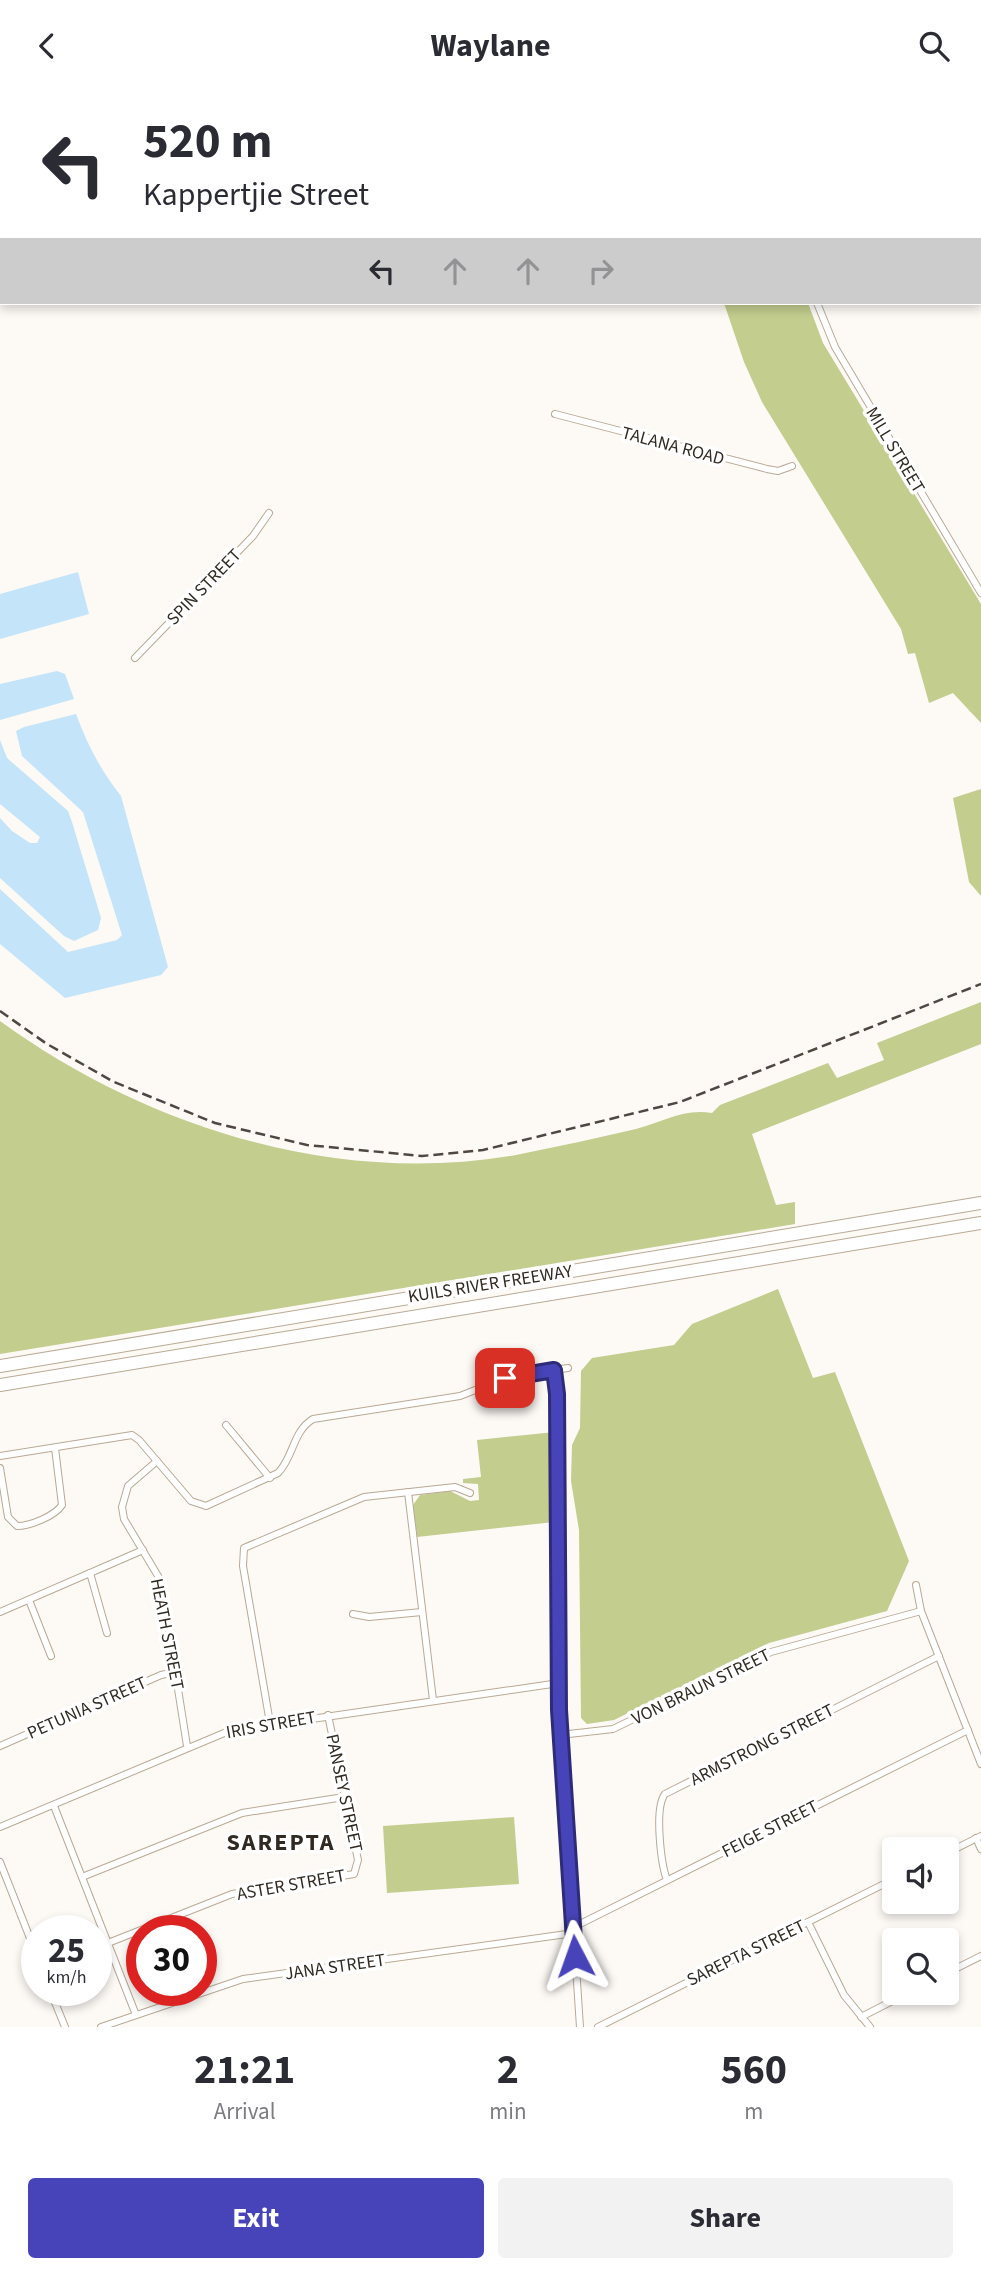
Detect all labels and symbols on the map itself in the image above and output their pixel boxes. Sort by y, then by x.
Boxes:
street label: MILL STREET [859,402,931,498]
street label: TALANA ROAD [619,420,727,472]
street label: SPIN STREET [161,543,247,631]
street label: KUILS RIVER FREEWAY [406,1259,574,1309]
pin [475,1348,535,1408]
street label: HEATH STREET [144,1576,190,1692]
street label: VON BRAUN STREET [628,1642,775,1731]
street label: PETUNIA STREET [23,1670,151,1746]
street label: ARMSTRONG STREET [686,1698,839,1792]
street label: IRIS STREET [224,1705,318,1745]
street label: PANSEY STREET [319,1732,369,1855]
street label: FEIGE STREET [718,1794,823,1864]
district label: SAREPTA [226,1825,336,1860]
street label: ASTER STREET [235,1863,348,1907]
street label: SAREPTA STREET [683,1913,810,1992]
speed limit sign: 30 [126,1915,217,2006]
position arrow [538,1919,612,1993]
street label: JANA STREET [283,1948,387,1986]

